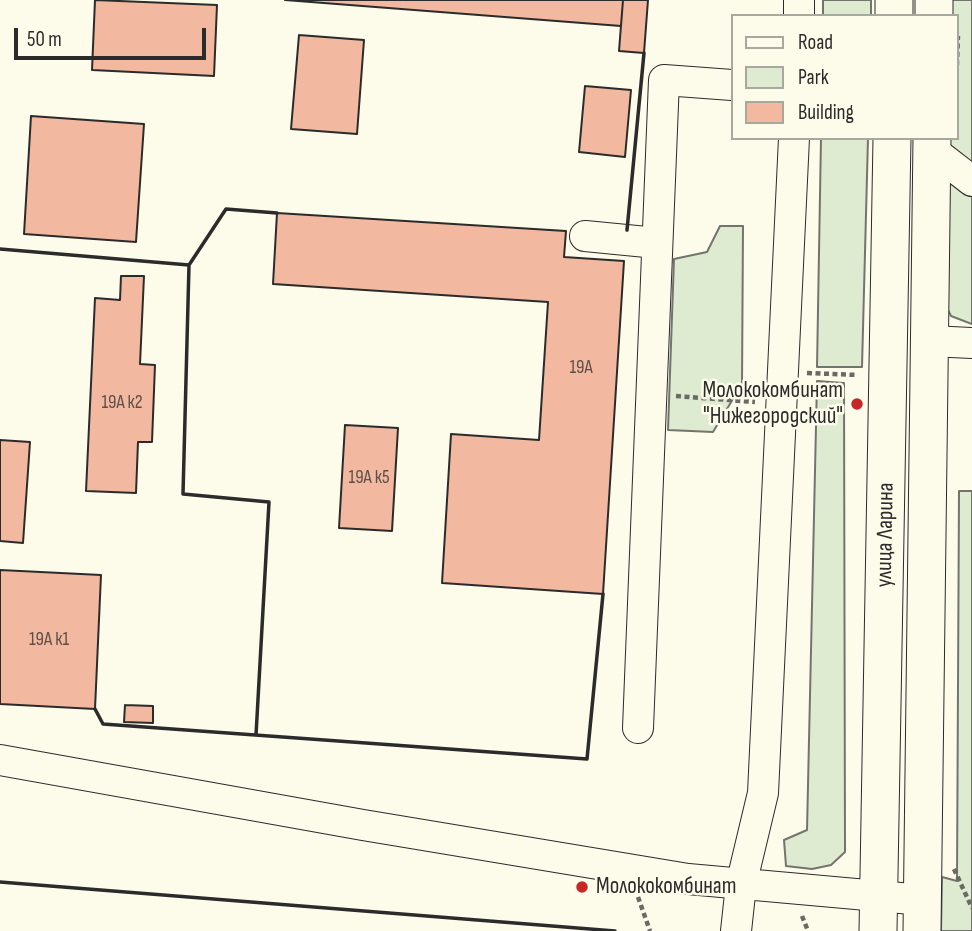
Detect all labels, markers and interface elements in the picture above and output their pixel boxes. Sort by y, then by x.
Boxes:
scale bar [18,14,210,58]
legend [730,14,958,140]
text: 50 m [27,27,62,52]
text: Road [798,30,833,55]
text: Park [798,65,829,90]
text: Building [798,100,854,125]
house number: 19А [569,357,593,379]
place label: Молококомбинат "Нижегородский" [703,377,843,431]
house number: 19А к2 [101,392,143,414]
marker: Молококомбинат "Нижегородский" [849,396,865,412]
house number: 19А к5 [348,467,390,489]
street label: улица Ларина [871,482,901,588]
house number: 19А к1 [29,629,69,651]
place label: Молококомбинат [596,873,736,901]
marker: Молококомбинат [574,879,590,895]

